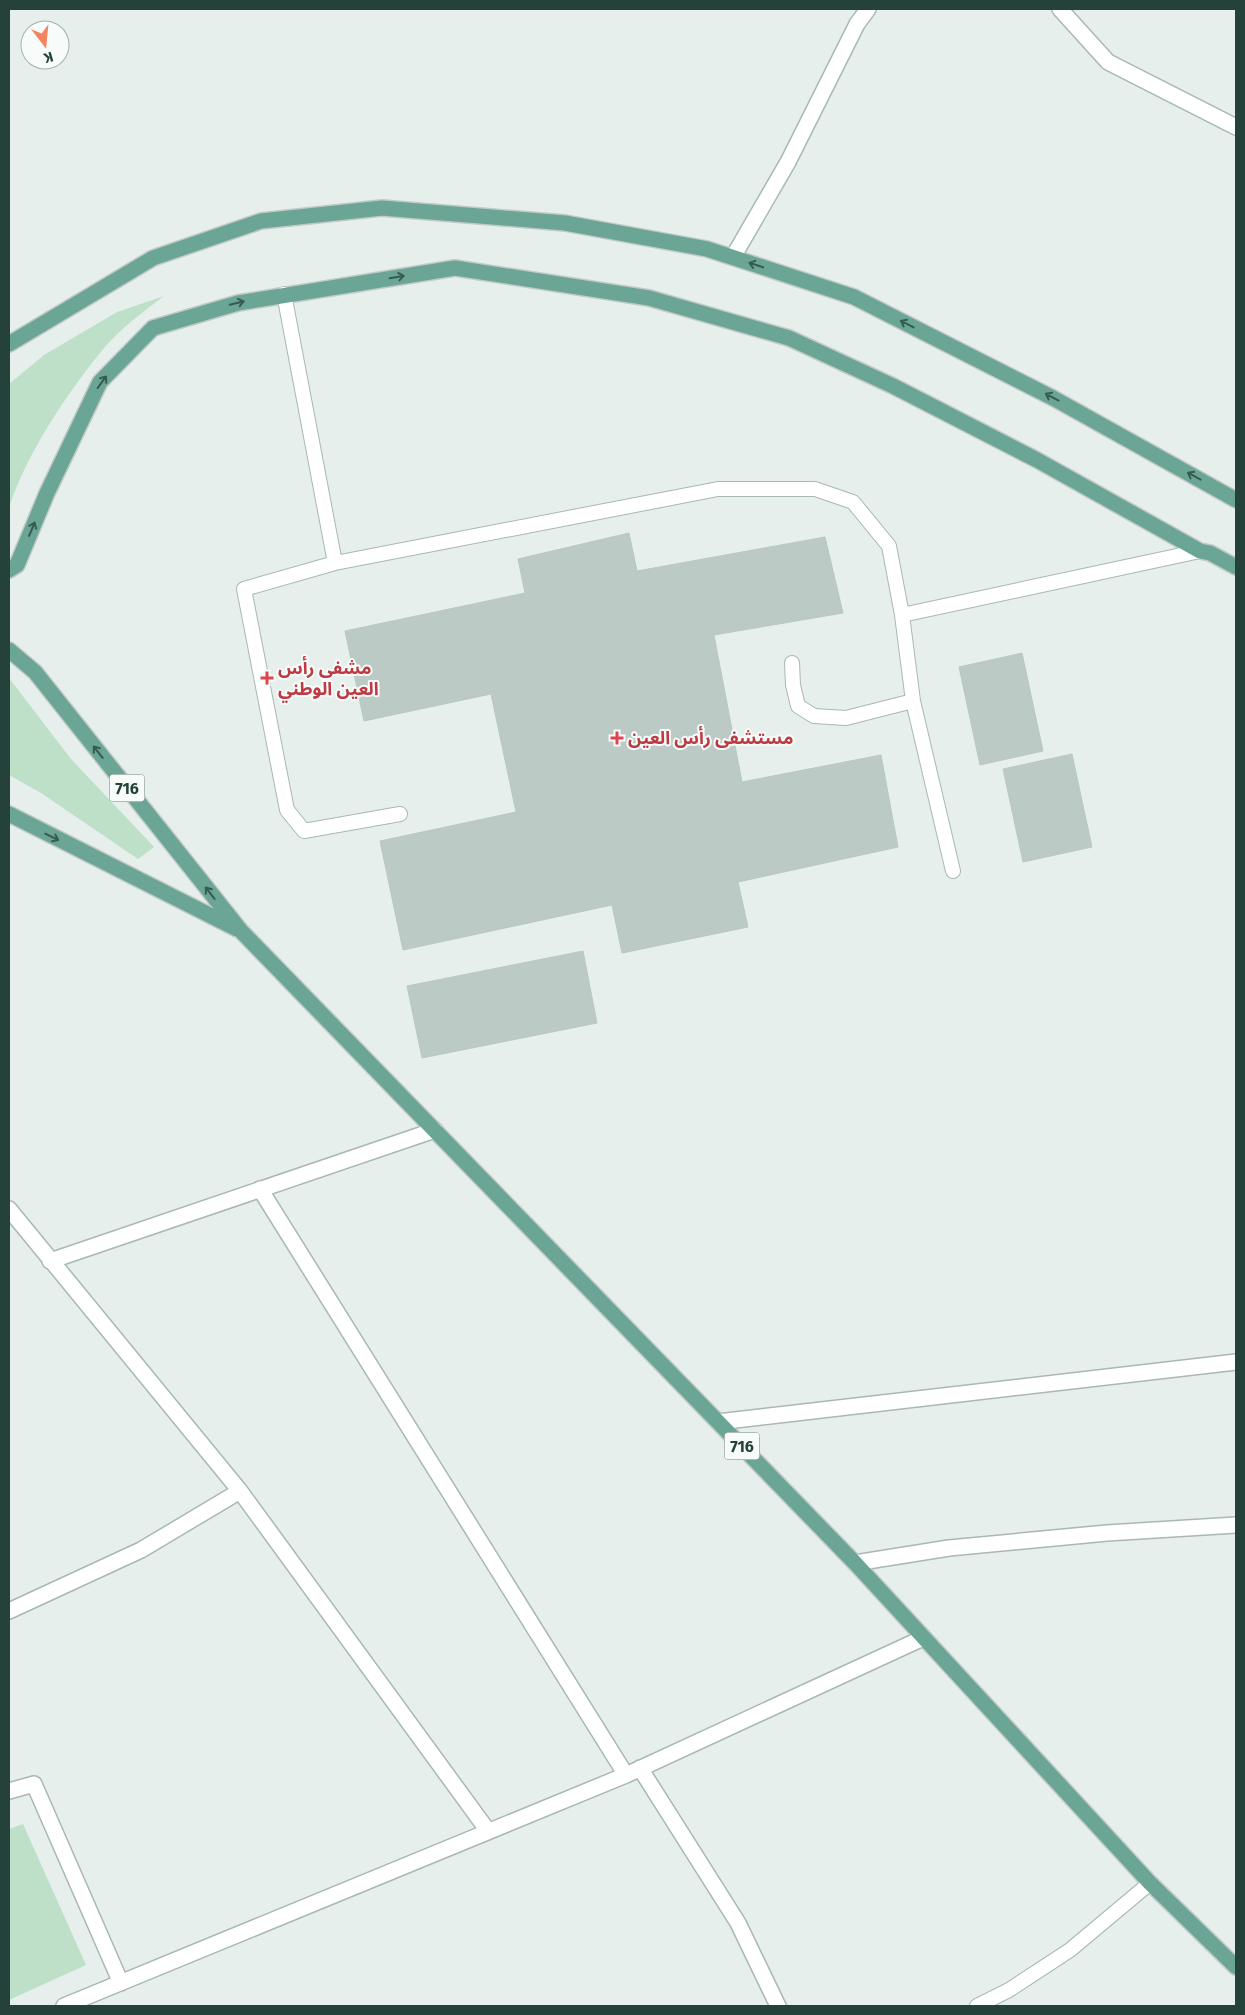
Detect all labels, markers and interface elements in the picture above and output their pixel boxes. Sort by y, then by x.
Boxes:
north arrow [20,20,70,70]
text: K [41,48,55,67]
one-way arrow [749,260,764,269]
one-way arrow [389,271,405,281]
one-way arrow [228,298,244,307]
one-way arrow [900,319,915,328]
one-way arrow [97,375,107,389]
one-way arrow [1045,392,1060,401]
one-way arrow [1187,471,1201,481]
one-way arrow [27,522,37,537]
place label: مشفى رأس العين الوطني [278,655,379,703]
marker: مشفى رأس العين الوطني [260,671,274,685]
place label: مستشفى رأس العين [628,725,793,749]
marker: مستشفى رأس العين [610,731,624,745]
one-way arrow [93,745,104,758]
road number: 716 [110,774,144,801]
one-way arrow [44,832,59,842]
one-way arrow [205,887,216,900]
road number: 716 [724,1432,760,1460]

